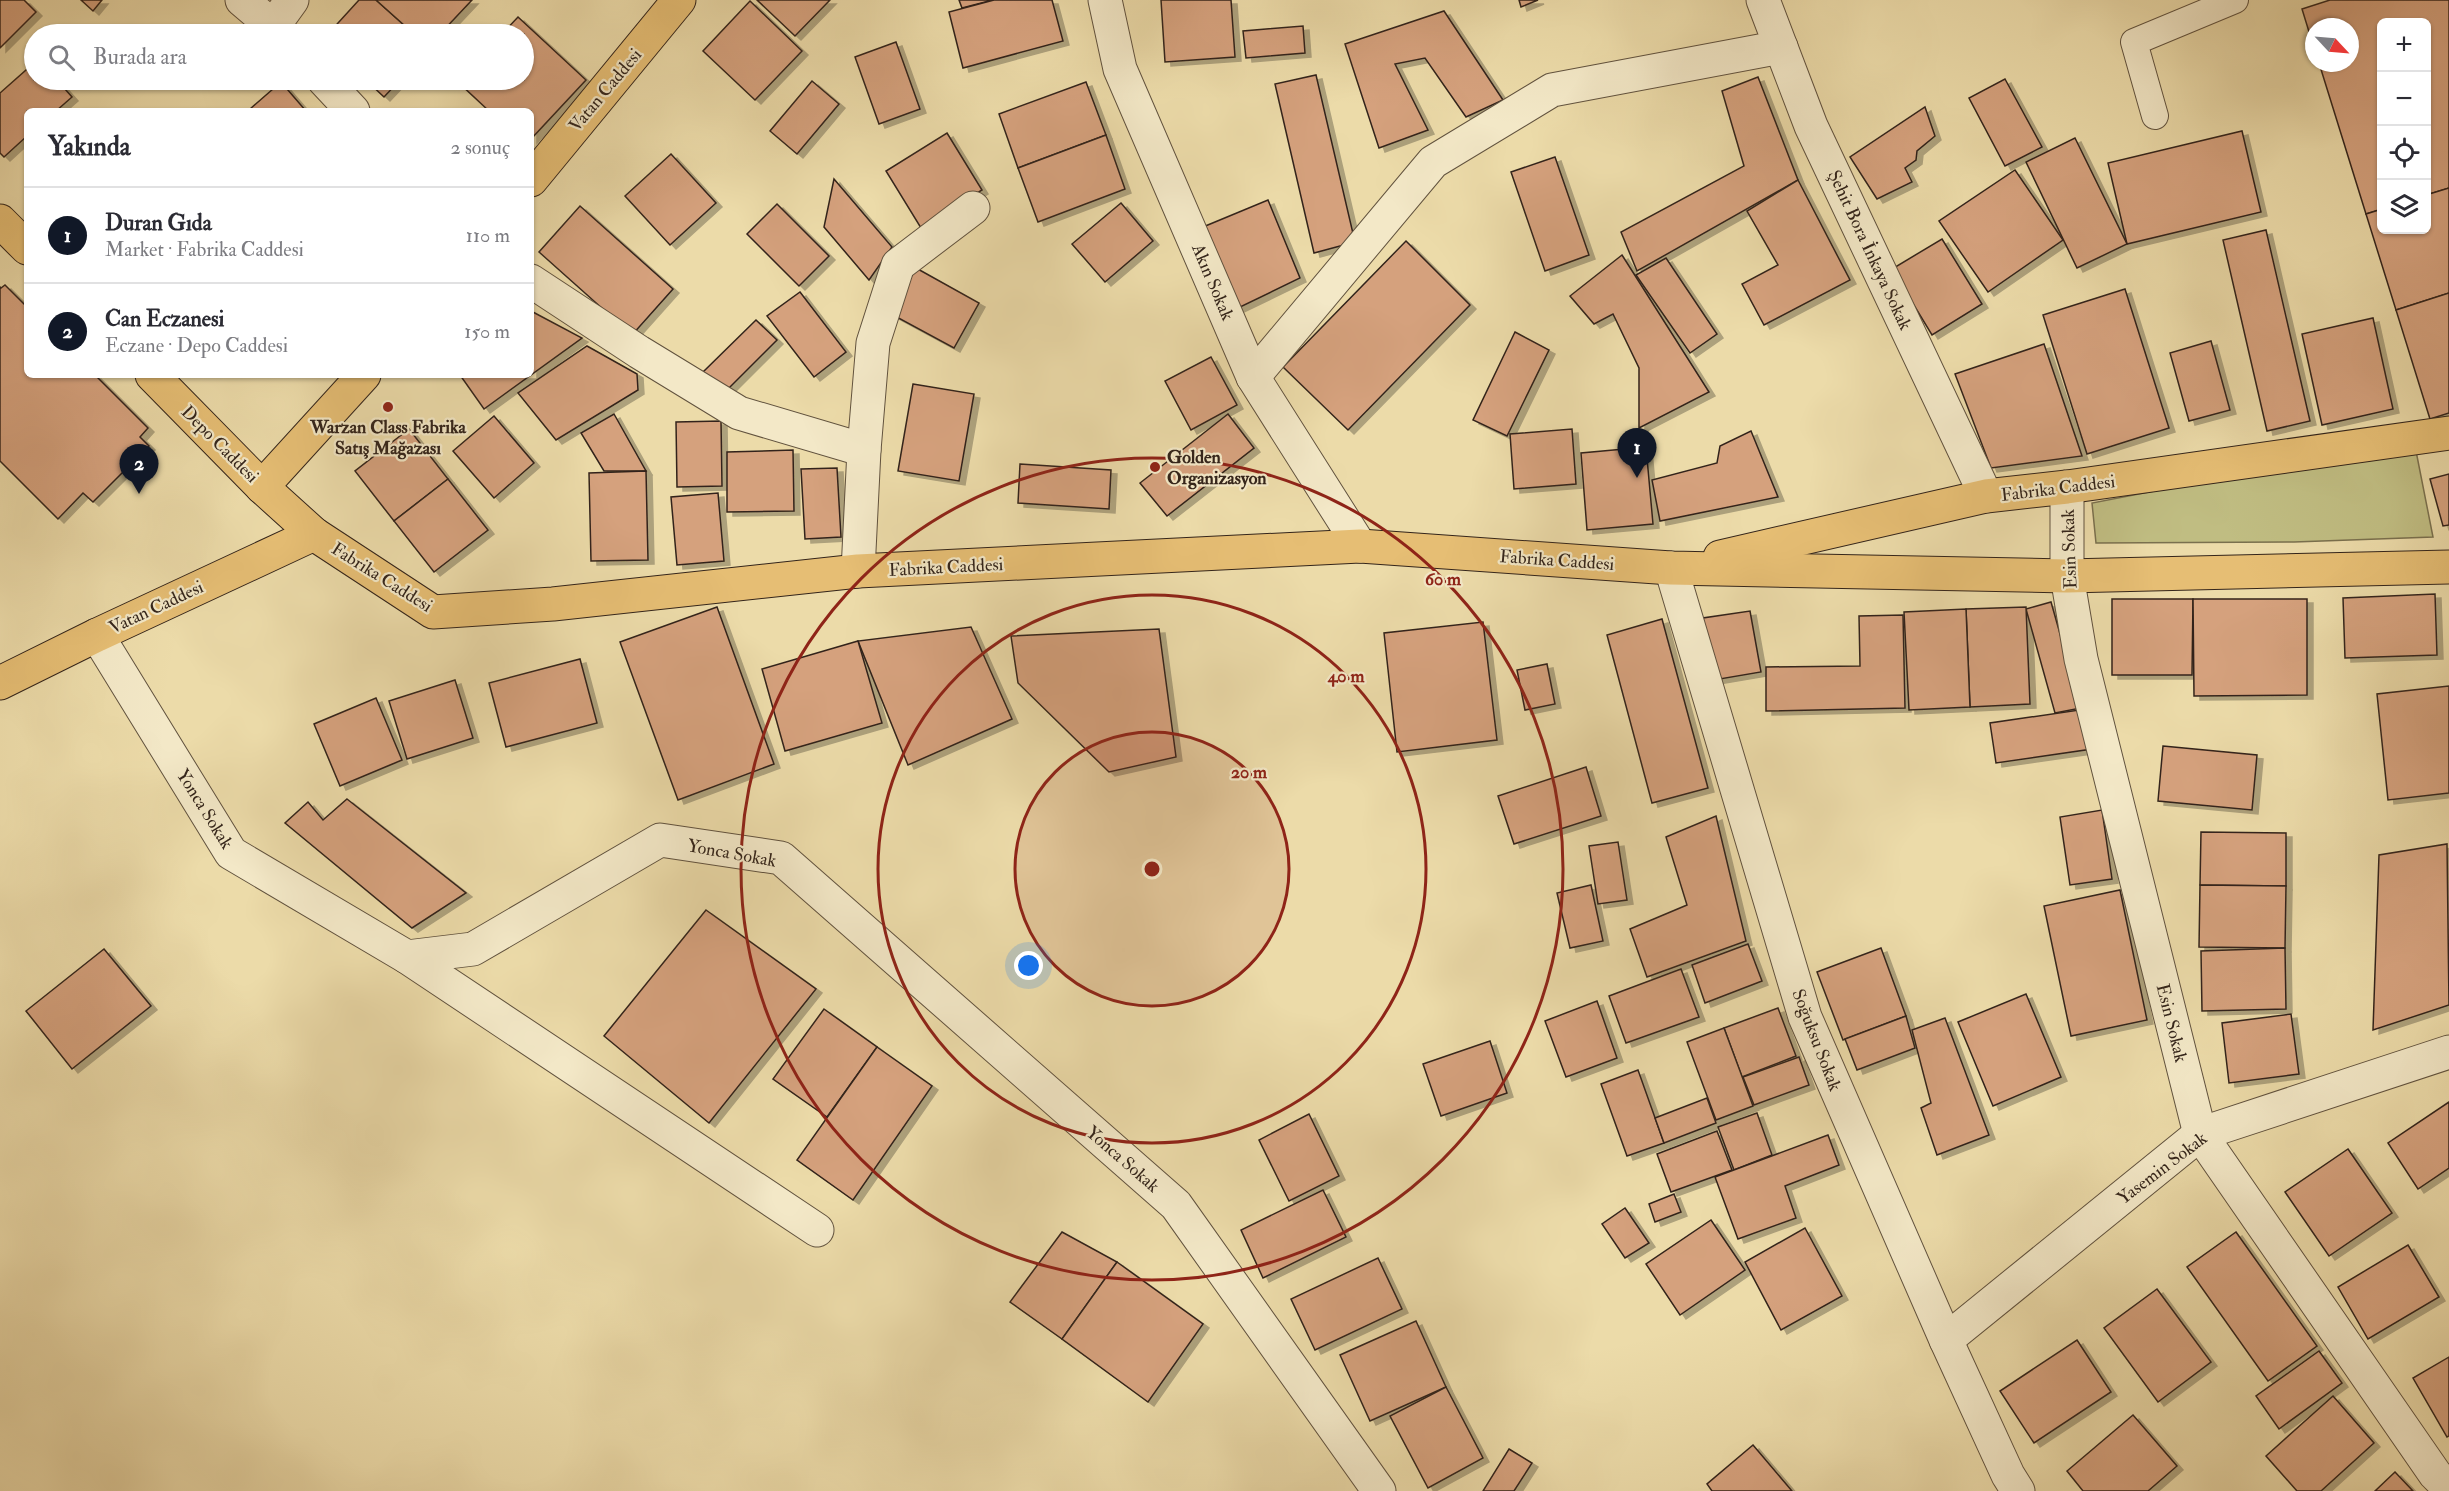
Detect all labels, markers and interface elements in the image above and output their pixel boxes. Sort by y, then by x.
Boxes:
north arrow [2305,18,2359,72]
map controls [2377,18,2431,234]
button: + [2377,18,2431,72]
search box [24,24,534,90]
icon: search [45,41,78,74]
text: Burada ara [93,43,187,71]
street label: Vatan Caddesi [564,44,647,137]
button: − [2377,72,2431,126]
button: locate [2377,126,2431,180]
text: Yakında [48,131,130,163]
text: 2 sonuç [451,135,510,160]
street label: Şehit Bora İnkaya Sokak [1822,166,1917,334]
button: layers [2377,180,2431,234]
text: Duran Gıda [105,209,212,237]
text: 1 [64,223,71,248]
text: 110 m [466,223,510,248]
text: Market · Fabrika Caddesi [105,237,304,262]
street label: Akın Sokak [1186,240,1239,324]
text: Can Eczanesi [105,305,224,333]
text: 2 [62,319,73,344]
text: 150 m [464,319,510,344]
text: Eczane · Depo Caddesi [105,333,288,358]
marker: Warzan Class Fabrika Satış Mağazası [381,400,395,414]
street label: Depo Caddesi [176,401,263,488]
place label: Warzan Class Fabrika Satış Mağazası [309,416,466,460]
pin: 1 [1618,428,1656,478]
pin: 2 [120,444,158,494]
place label: Golden Organizasyon [1167,446,1267,490]
marker: Golden Organizasyon [1148,460,1162,474]
street label: Fabrika Caddesi [2000,470,2117,507]
street label: Esin Sokak [2057,508,2082,589]
street label: Fabrika Caddesi [327,537,437,618]
street label: Fabrika Caddesi [1499,545,1615,576]
street label: Fabrika Caddesi [888,553,1004,582]
text: 60 m [1425,568,1462,591]
street label: Vatan Caddesi [105,575,207,639]
text: 40 m [1327,665,1365,688]
text: 20 m [1231,761,1268,784]
street label: Yonca Sokak [171,765,238,854]
street label: Yonca Sokak [686,834,779,873]
centre of rings [1142,859,1162,879]
your location [1014,951,1043,980]
street label: Esin Sokak [2151,981,2192,1065]
street label: Soğuksu Sokak [1787,986,1847,1095]
street label: Yonca Sokak [1081,1121,1164,1198]
street label: Yasemin Sokak [2113,1127,2212,1210]

